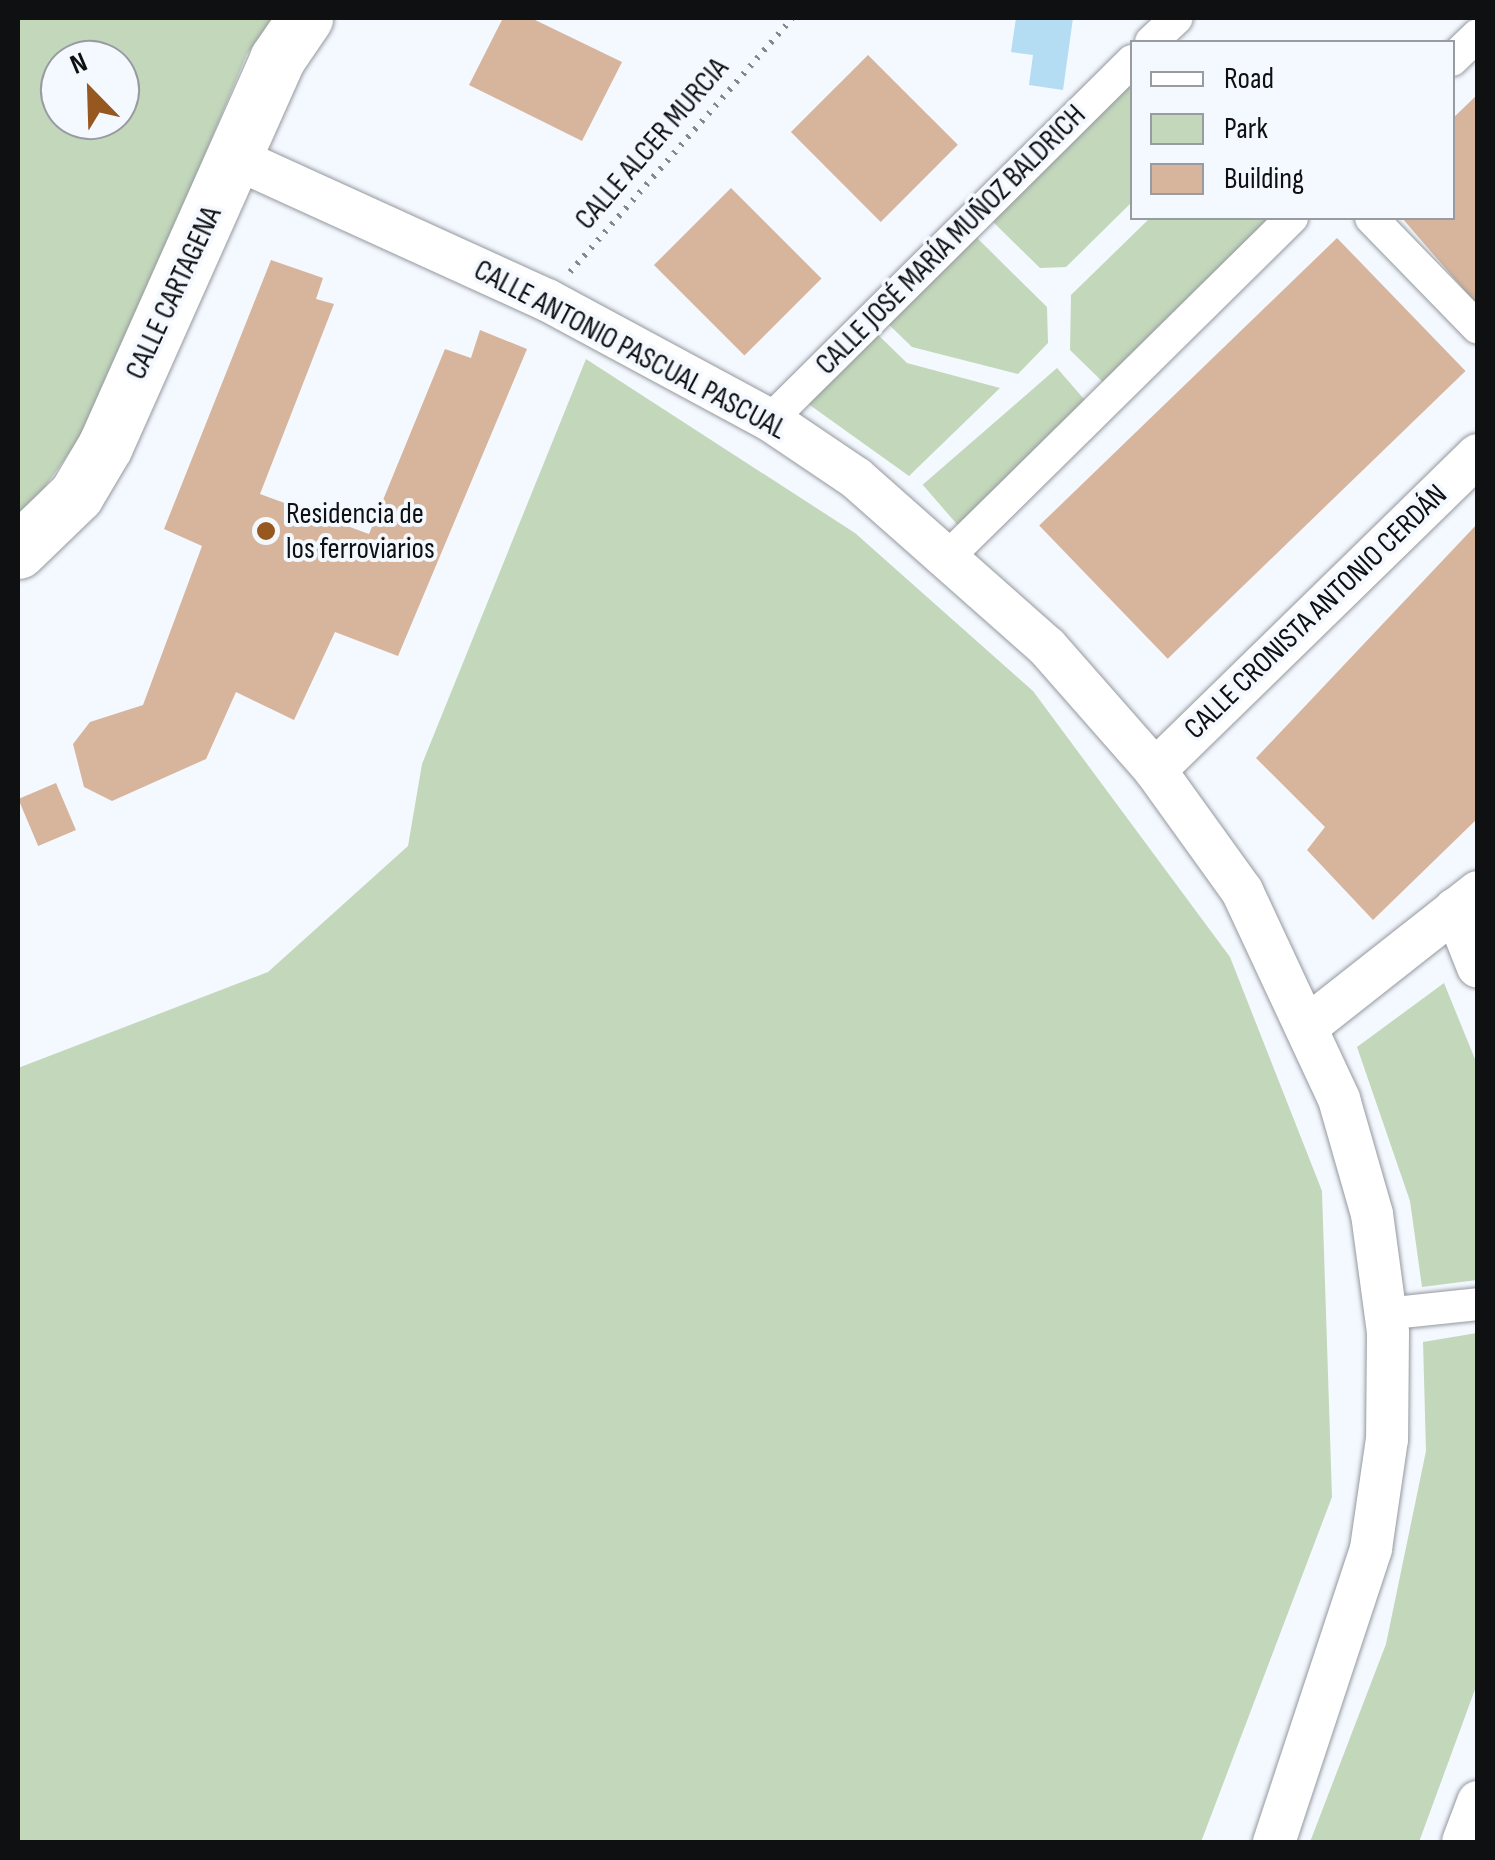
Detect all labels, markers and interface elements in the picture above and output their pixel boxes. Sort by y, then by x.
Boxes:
north arrow [40,40,140,140]
legend [1130,40,1455,220]
text: N [66,46,92,82]
street label: CALLE ALCER MURCIA [568,51,736,237]
text: Road [1224,61,1274,97]
street label: CALLE JOSÉ MARÍA MUÑOZ BALDRICH [808,97,1094,383]
text: Park [1224,111,1268,147]
text: Building [1224,161,1304,197]
street label: CALLE CARTAGENA [118,201,230,385]
street label: CALLE ANTONIO PASCUAL PASCUAL [468,252,792,448]
street label: CALLE CRONISTA ANTONIO CERDÁN [1177,477,1455,747]
place label: Residencia de los ferroviarios [286,496,435,566]
marker: Residencia de los ferroviarios [255,520,277,542]

